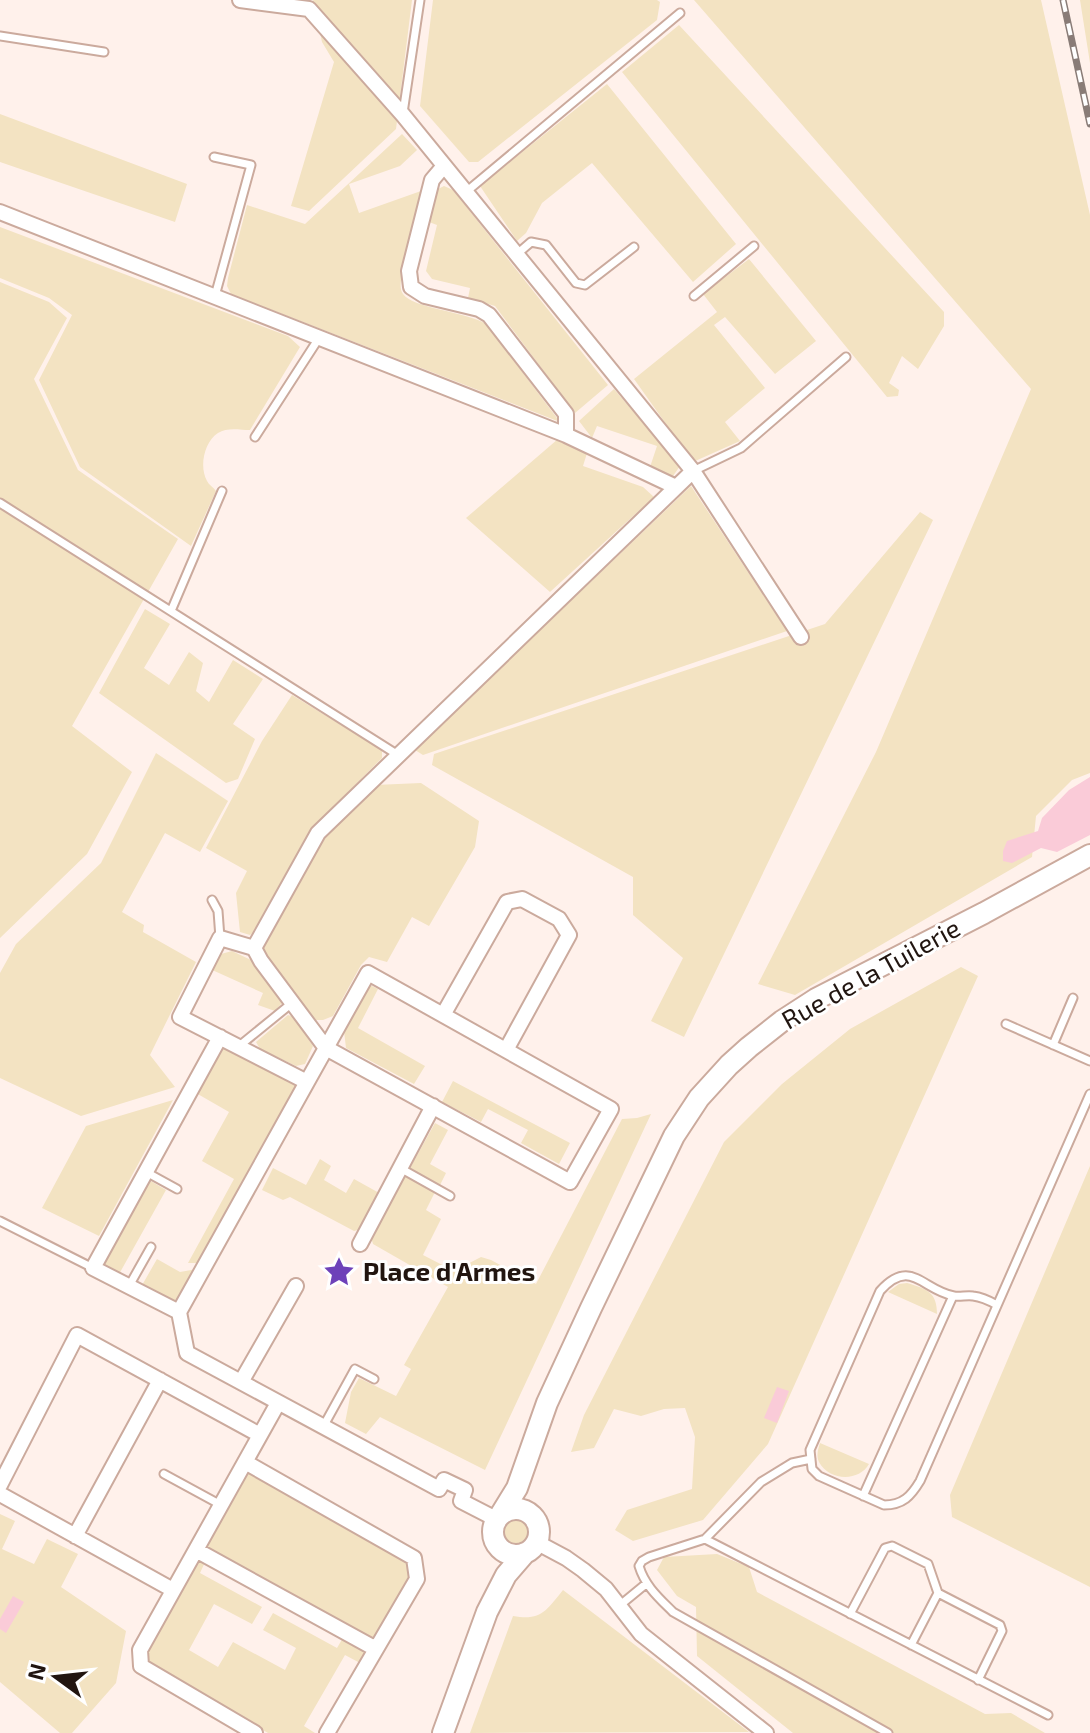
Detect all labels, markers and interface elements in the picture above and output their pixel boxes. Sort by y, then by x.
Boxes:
street label: Rue de la Tuilerie [776,911,965,1035]
place icon: Place d'Armes [322,1255,356,1289]
place label: Place d'Armes [363,1255,535,1286]
north arrow [16,1637,96,1717]
text: N [21,1661,50,1683]

